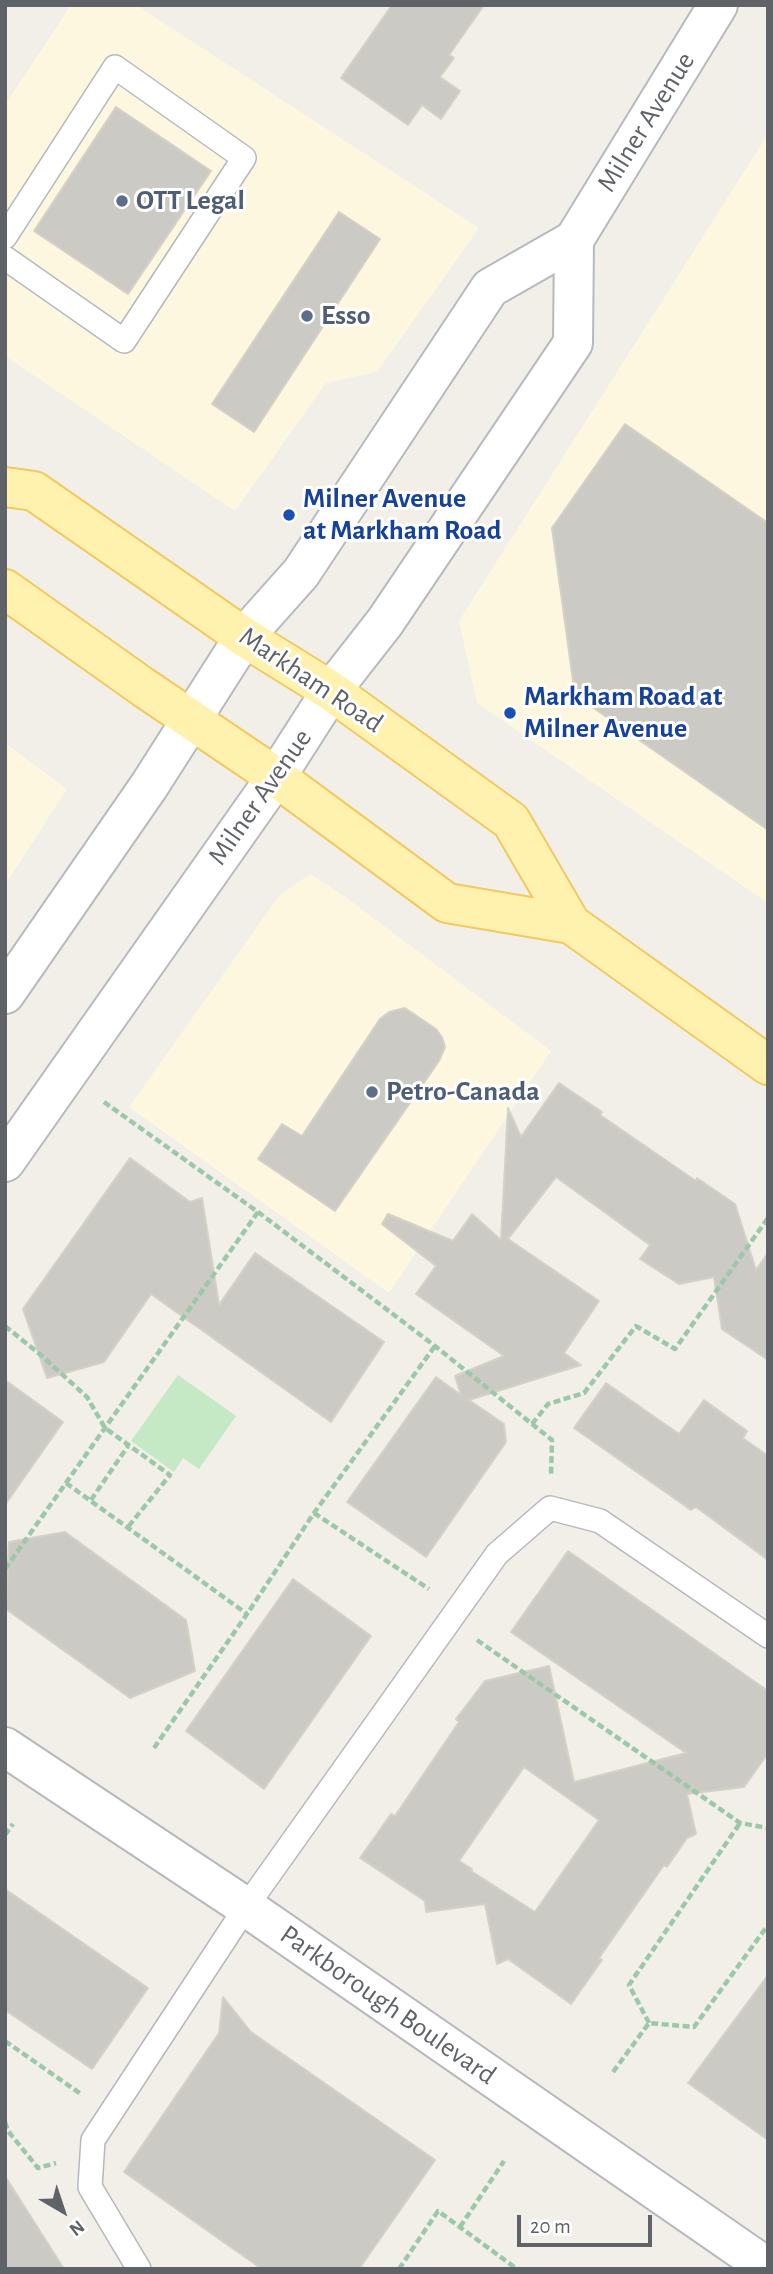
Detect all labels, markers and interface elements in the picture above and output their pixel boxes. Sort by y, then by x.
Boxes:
street label: Milner Avenue [590,46,702,198]
place label: OTT Legal [136,184,245,218]
marker: OTT Legal [114,193,130,209]
place label: Esso [321,299,371,333]
marker: Esso [299,308,315,324]
place label: Milner Avenue at Markham Road [303,482,502,548]
marker: Milner Avenue at Markham Road [281,507,297,523]
street label: Markham Road [233,620,389,740]
place label: Markham Road at Milner Avenue [524,680,723,746]
marker: Markham Road at Milner Avenue [502,705,518,721]
street label: Milner Avenue [201,722,319,872]
place label: Petro-Canada [386,1075,540,1109]
marker: Petro-Canada [364,1084,380,1100]
street label: Parkborough Boulevard [273,1918,503,2092]
north arrow [28,2176,98,2246]
scale bar [521,2200,656,2244]
text: N [65,2216,88,2239]
text: 20 m [530,2216,571,2237]

